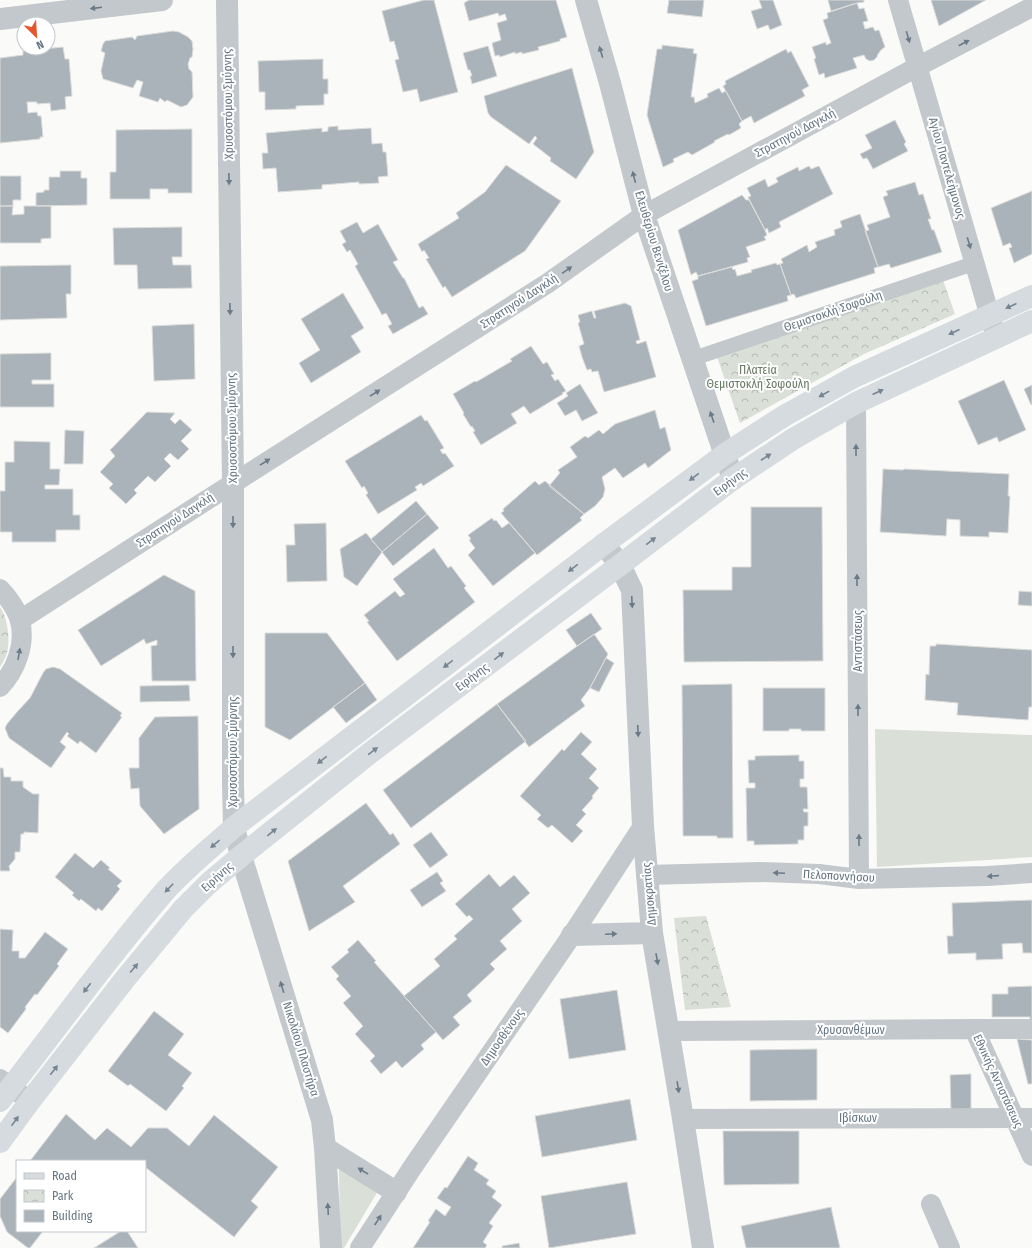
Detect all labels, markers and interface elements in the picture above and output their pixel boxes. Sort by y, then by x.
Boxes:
one-way arrow [90,5,102,11]
north arrow [16,16,56,56]
one-way arrow [905,32,911,44]
text: N [34,37,46,52]
one-way arrow [958,39,970,46]
one-way arrow [598,45,604,57]
street label: Χρυσοστόμου Σμύρνης [220,49,236,159]
street label: Στρατηγού Δαγκλή [752,106,838,160]
street label: Αγίου Παντελεήμονος [926,116,968,220]
one-way arrow [631,171,637,183]
one-way arrow [226,173,232,186]
street label: Ελευθερίου Βενιζέλου [632,189,676,293]
one-way arrow [966,237,972,249]
one-way arrow [562,266,572,274]
street label: Στρατηγού Δαγκλή [478,271,560,331]
street label: Θεμιστοκλή Σοφούλη [782,288,884,334]
one-way arrow [227,303,233,316]
one-way arrow [1005,303,1016,309]
one-way arrow [948,329,960,335]
park label: Πλατεία Θεμιστοκλή Σοφούλη [706,363,810,391]
street label: Χρυσοστόμου Σμύρνης [224,373,240,483]
one-way arrow [369,389,381,396]
one-way arrow [873,389,884,395]
one-way arrow [818,390,830,397]
one-way arrow [709,411,715,423]
one-way arrow [853,443,859,456]
one-way arrow [761,453,771,461]
one-way arrow [260,459,271,466]
street label: Ειρήνης [711,465,749,499]
one-way arrow [689,473,699,481]
street label: Στρατηγού Δαγκλή [134,490,216,550]
one-way arrow [230,516,236,529]
one-way arrow [646,537,657,546]
one-way arrow [568,564,579,572]
one-way arrow [854,573,860,586]
one-way arrow [629,596,636,608]
street label: Αντιστάσεως [851,610,865,672]
one-way arrow [230,646,236,659]
one-way arrow [16,648,22,660]
one-way arrow [494,652,505,660]
one-way arrow [442,660,453,668]
street label: Ειρήνης [453,660,491,694]
street label: Χρυσοστόμου Σμύρνης [226,697,240,807]
one-way arrow [855,703,861,716]
one-way arrow [635,725,642,737]
one-way arrow [368,746,379,755]
one-way arrow [317,756,327,764]
one-way arrow [266,827,277,836]
one-way arrow [856,833,862,846]
one-way arrow [210,839,221,848]
street label: Ειρήνης [198,859,236,895]
street label: Δημοκρατίας [639,862,659,926]
street label: Πελοποννήσου [803,867,875,885]
one-way arrow [772,870,785,876]
one-way arrow [987,872,999,879]
one-way arrow [164,883,174,893]
one-way arrow [605,931,618,937]
one-way arrow [654,952,660,965]
one-way arrow [130,962,139,973]
one-way arrow [279,981,285,993]
one-way arrow [82,983,91,994]
street label: Νικολάου Πλαστήρα [280,1000,322,1098]
street label: Δημοσθένους [477,1006,527,1068]
street label: Χρυσανθέμων [817,1023,886,1037]
street label: Εθνικής Αντιστάσεως [970,1032,1026,1130]
one-way arrow [50,1065,58,1076]
one-way arrow [675,1081,681,1093]
street label: Ιβίσκων [839,1111,878,1125]
one-way arrow [11,1116,19,1127]
legend [16,1160,146,1232]
one-way arrow [357,1168,369,1175]
text: Road [52,1169,77,1183]
text: Park [52,1189,74,1203]
one-way arrow [325,1203,332,1215]
text: Building [52,1209,93,1223]
one-way arrow [374,1215,382,1225]

